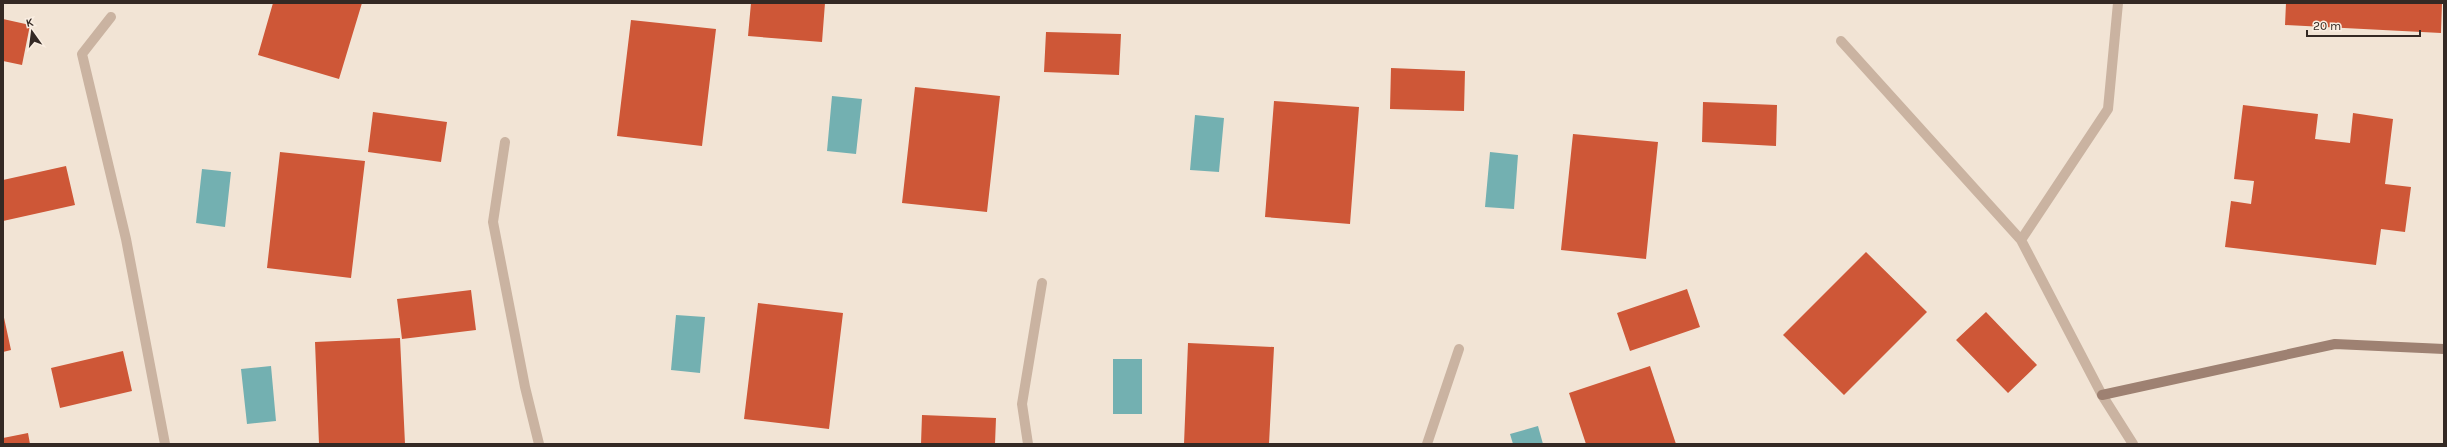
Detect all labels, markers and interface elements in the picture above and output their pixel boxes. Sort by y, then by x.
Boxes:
north arrow [12,12,52,52]
scale bar [2307,12,2420,38]
text: K [25,15,36,30]
text: 20 m [2313,19,2341,33]

